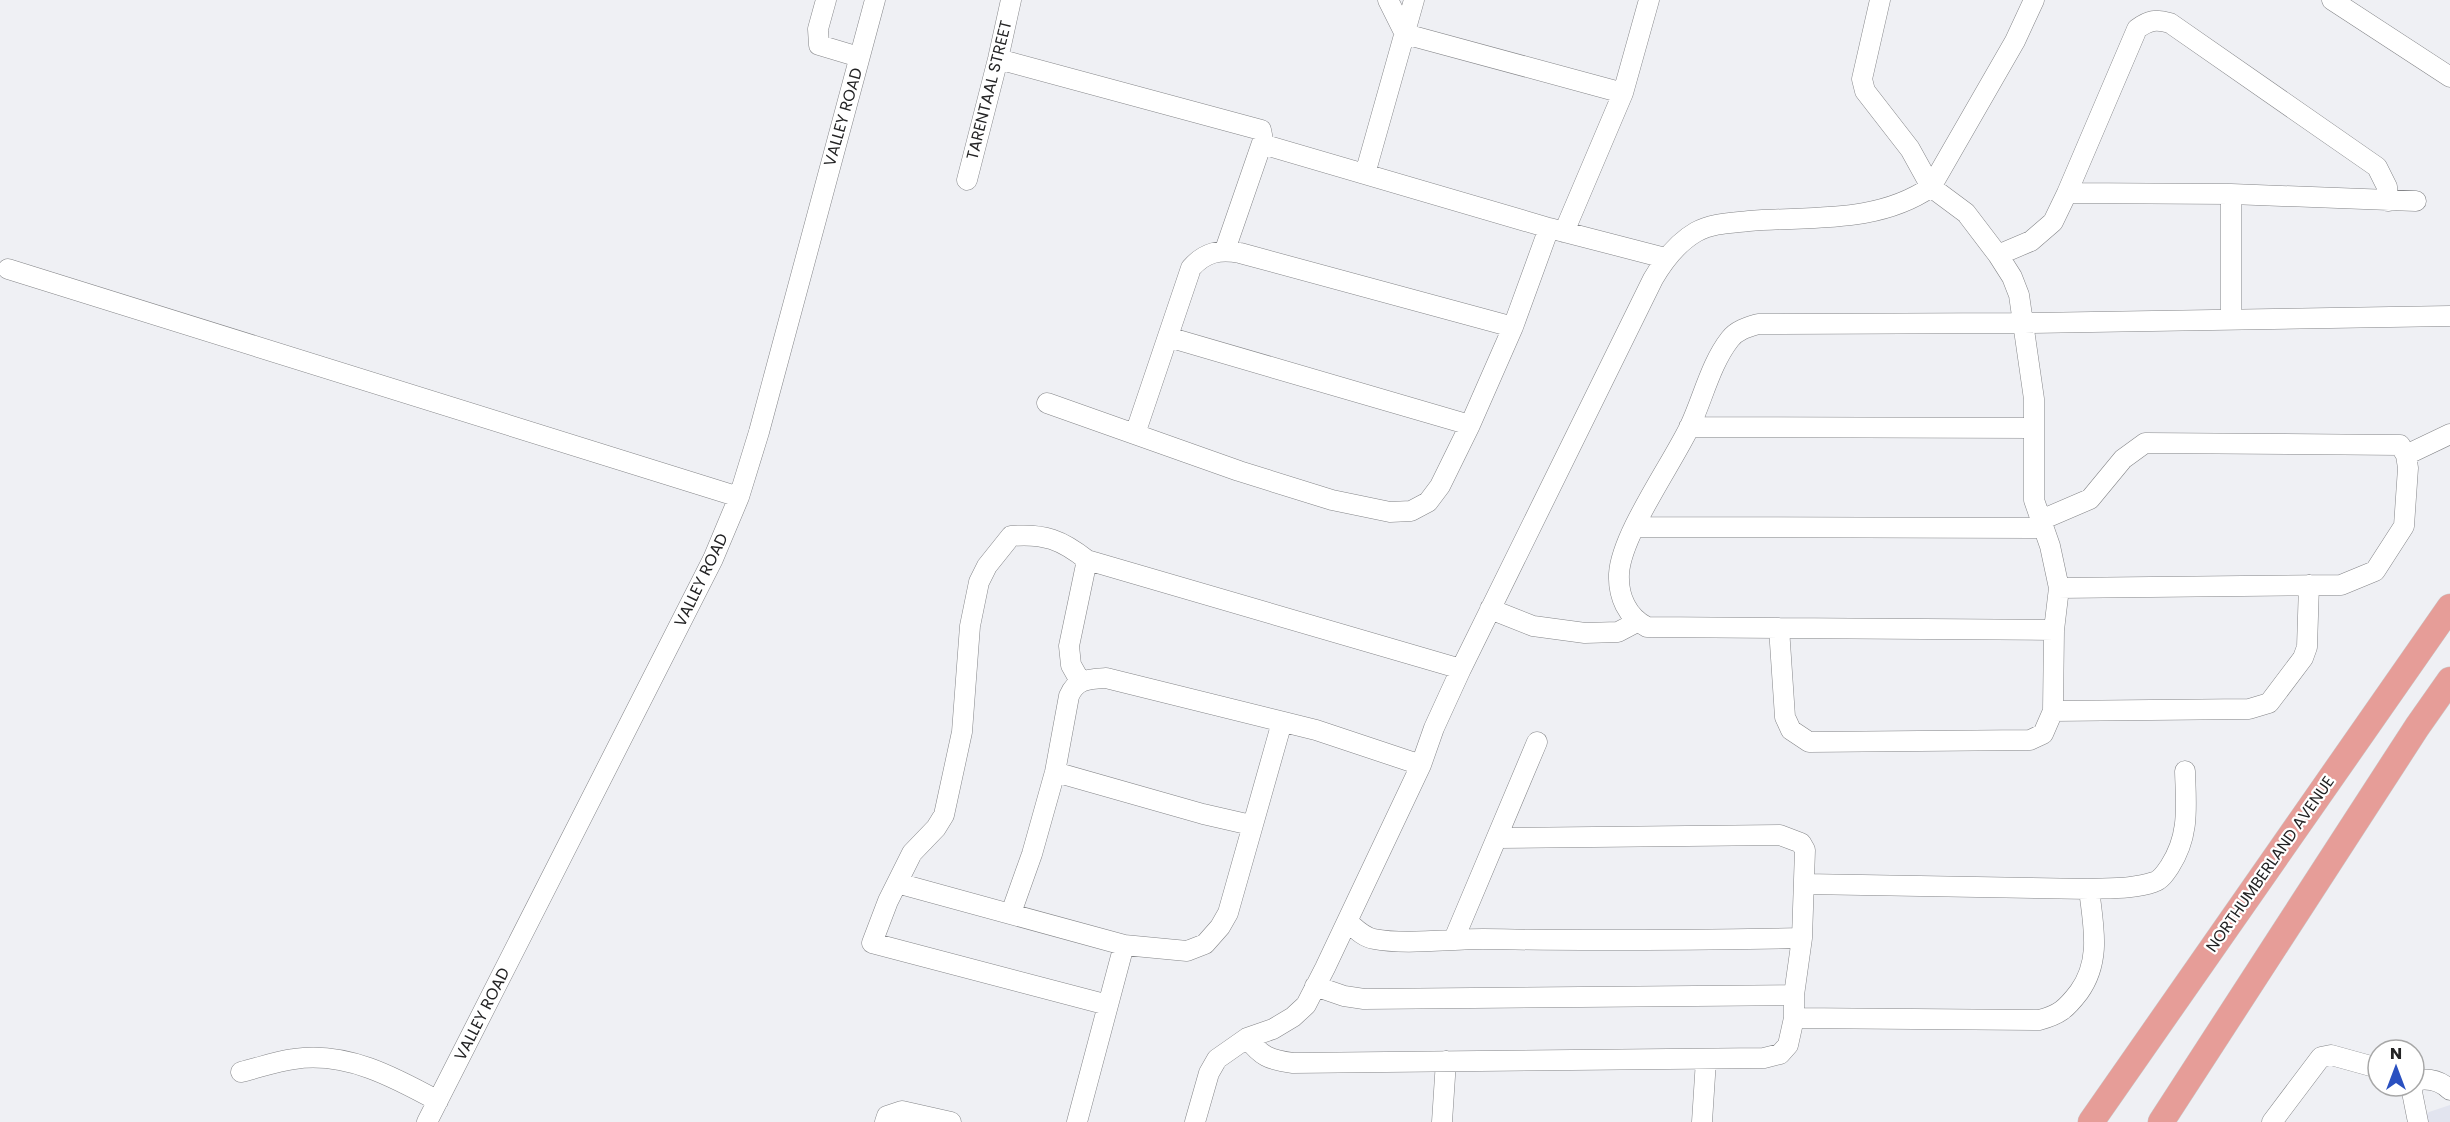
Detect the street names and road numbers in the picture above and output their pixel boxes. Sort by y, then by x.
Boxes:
street label: TARENTAAL STREET [961,18,1018,162]
street label: VALLEY ROAD [818,65,868,169]
street label: VALLEY ROAD [668,529,734,631]
street label: NORTHUMBERLAND AVENUE [2200,771,2340,957]
street label: VALLEY ROAD [449,963,515,1065]

